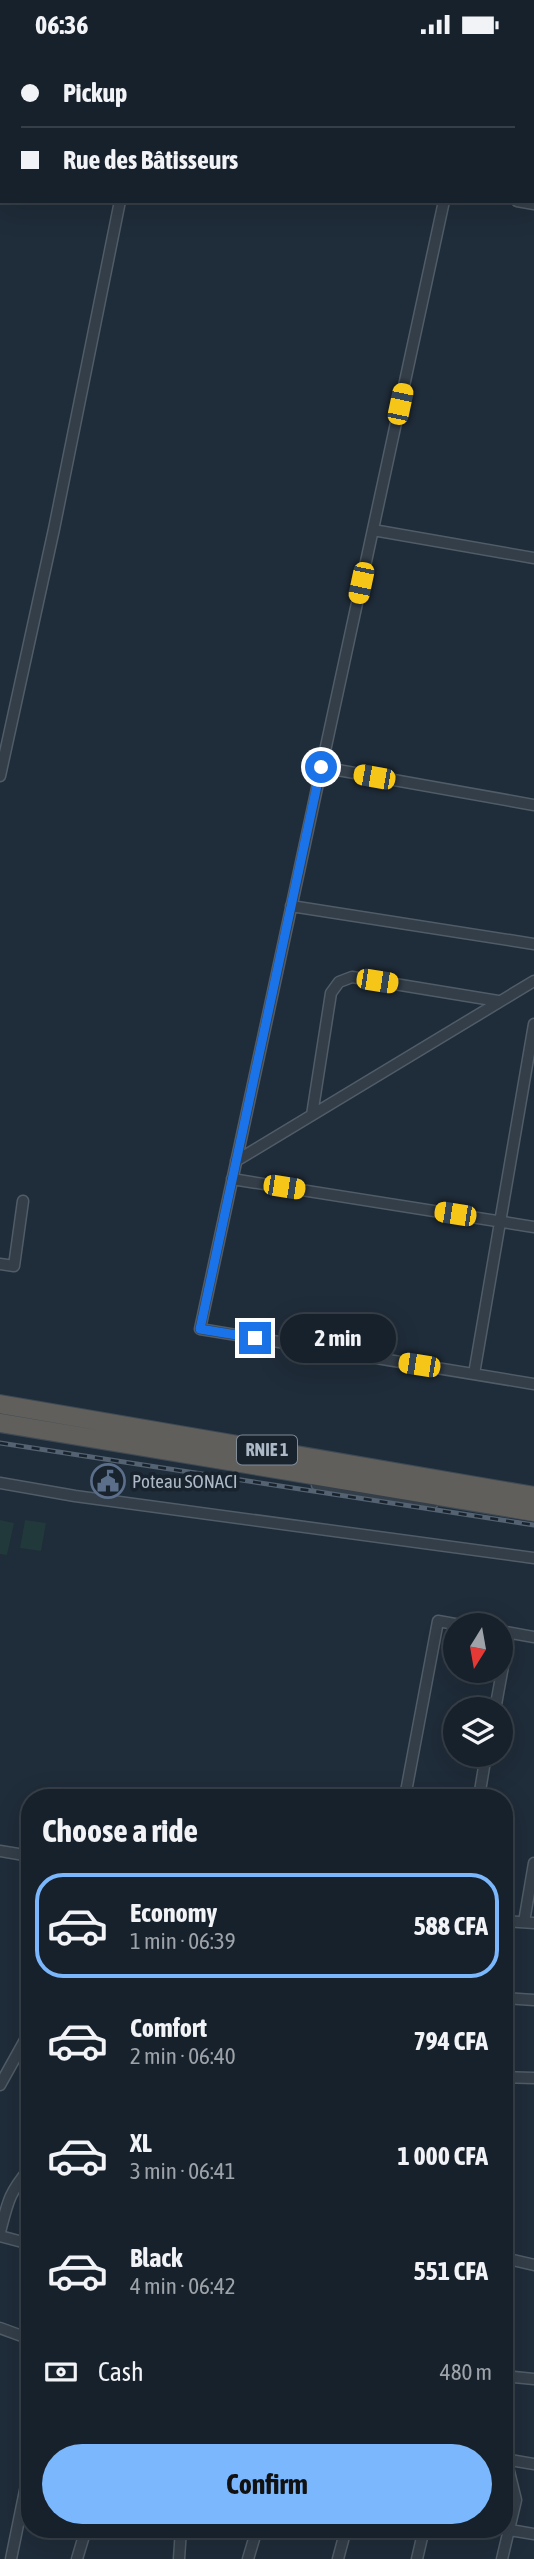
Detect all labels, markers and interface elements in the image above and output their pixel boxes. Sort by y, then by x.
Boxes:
text: 06:36 [35,10,89,40]
text: Pickup [63,78,127,108]
text: Rue des Bâtisseurs [63,145,238,175]
car [386,381,415,427]
car [347,560,376,606]
route start [305,751,337,783]
car [352,763,397,791]
car [355,967,400,995]
car [262,1173,307,1201]
car [433,1200,478,1228]
callout: 2 min [280,1313,395,1363]
route end [239,1322,271,1354]
text: 2 min [315,1325,361,1351]
car [397,1351,442,1379]
road number: RNIE 1 [237,1435,297,1465]
public building icon: Poteau SONACI [89,1462,127,1500]
place label: Poteau SONACI [132,1470,238,1492]
north arrow [443,1613,513,1683]
map controls [443,1613,513,1767]
button: layers [443,1697,513,1767]
text: Choose a ride [42,1812,198,1849]
icon: car [46,1894,109,1957]
text: Economy [130,1898,217,1928]
text: 588 CFA [413,1911,488,1941]
text: 1 min · 06:39 [130,1928,236,1954]
icon: car [46,2009,109,2072]
text: Comfort [130,2013,207,2043]
text: 794 CFA [413,2026,488,2056]
text: 2 min · 06:40 [130,2043,236,2069]
icon: car [46,2124,109,2187]
text: XL [130,2128,152,2158]
text: 1 000 CFA [398,2141,488,2171]
text: 3 min · 06:41 [130,2158,236,2184]
icon: car [46,2239,109,2302]
text: Black [130,2243,182,2273]
text: 551 CFA [413,2256,488,2286]
text: 4 min · 06:42 [130,2273,236,2299]
icon: cash [42,2353,80,2391]
text: Cash [98,2357,144,2387]
text: 480 m [440,2359,492,2385]
button: Confirm [42,2444,492,2524]

